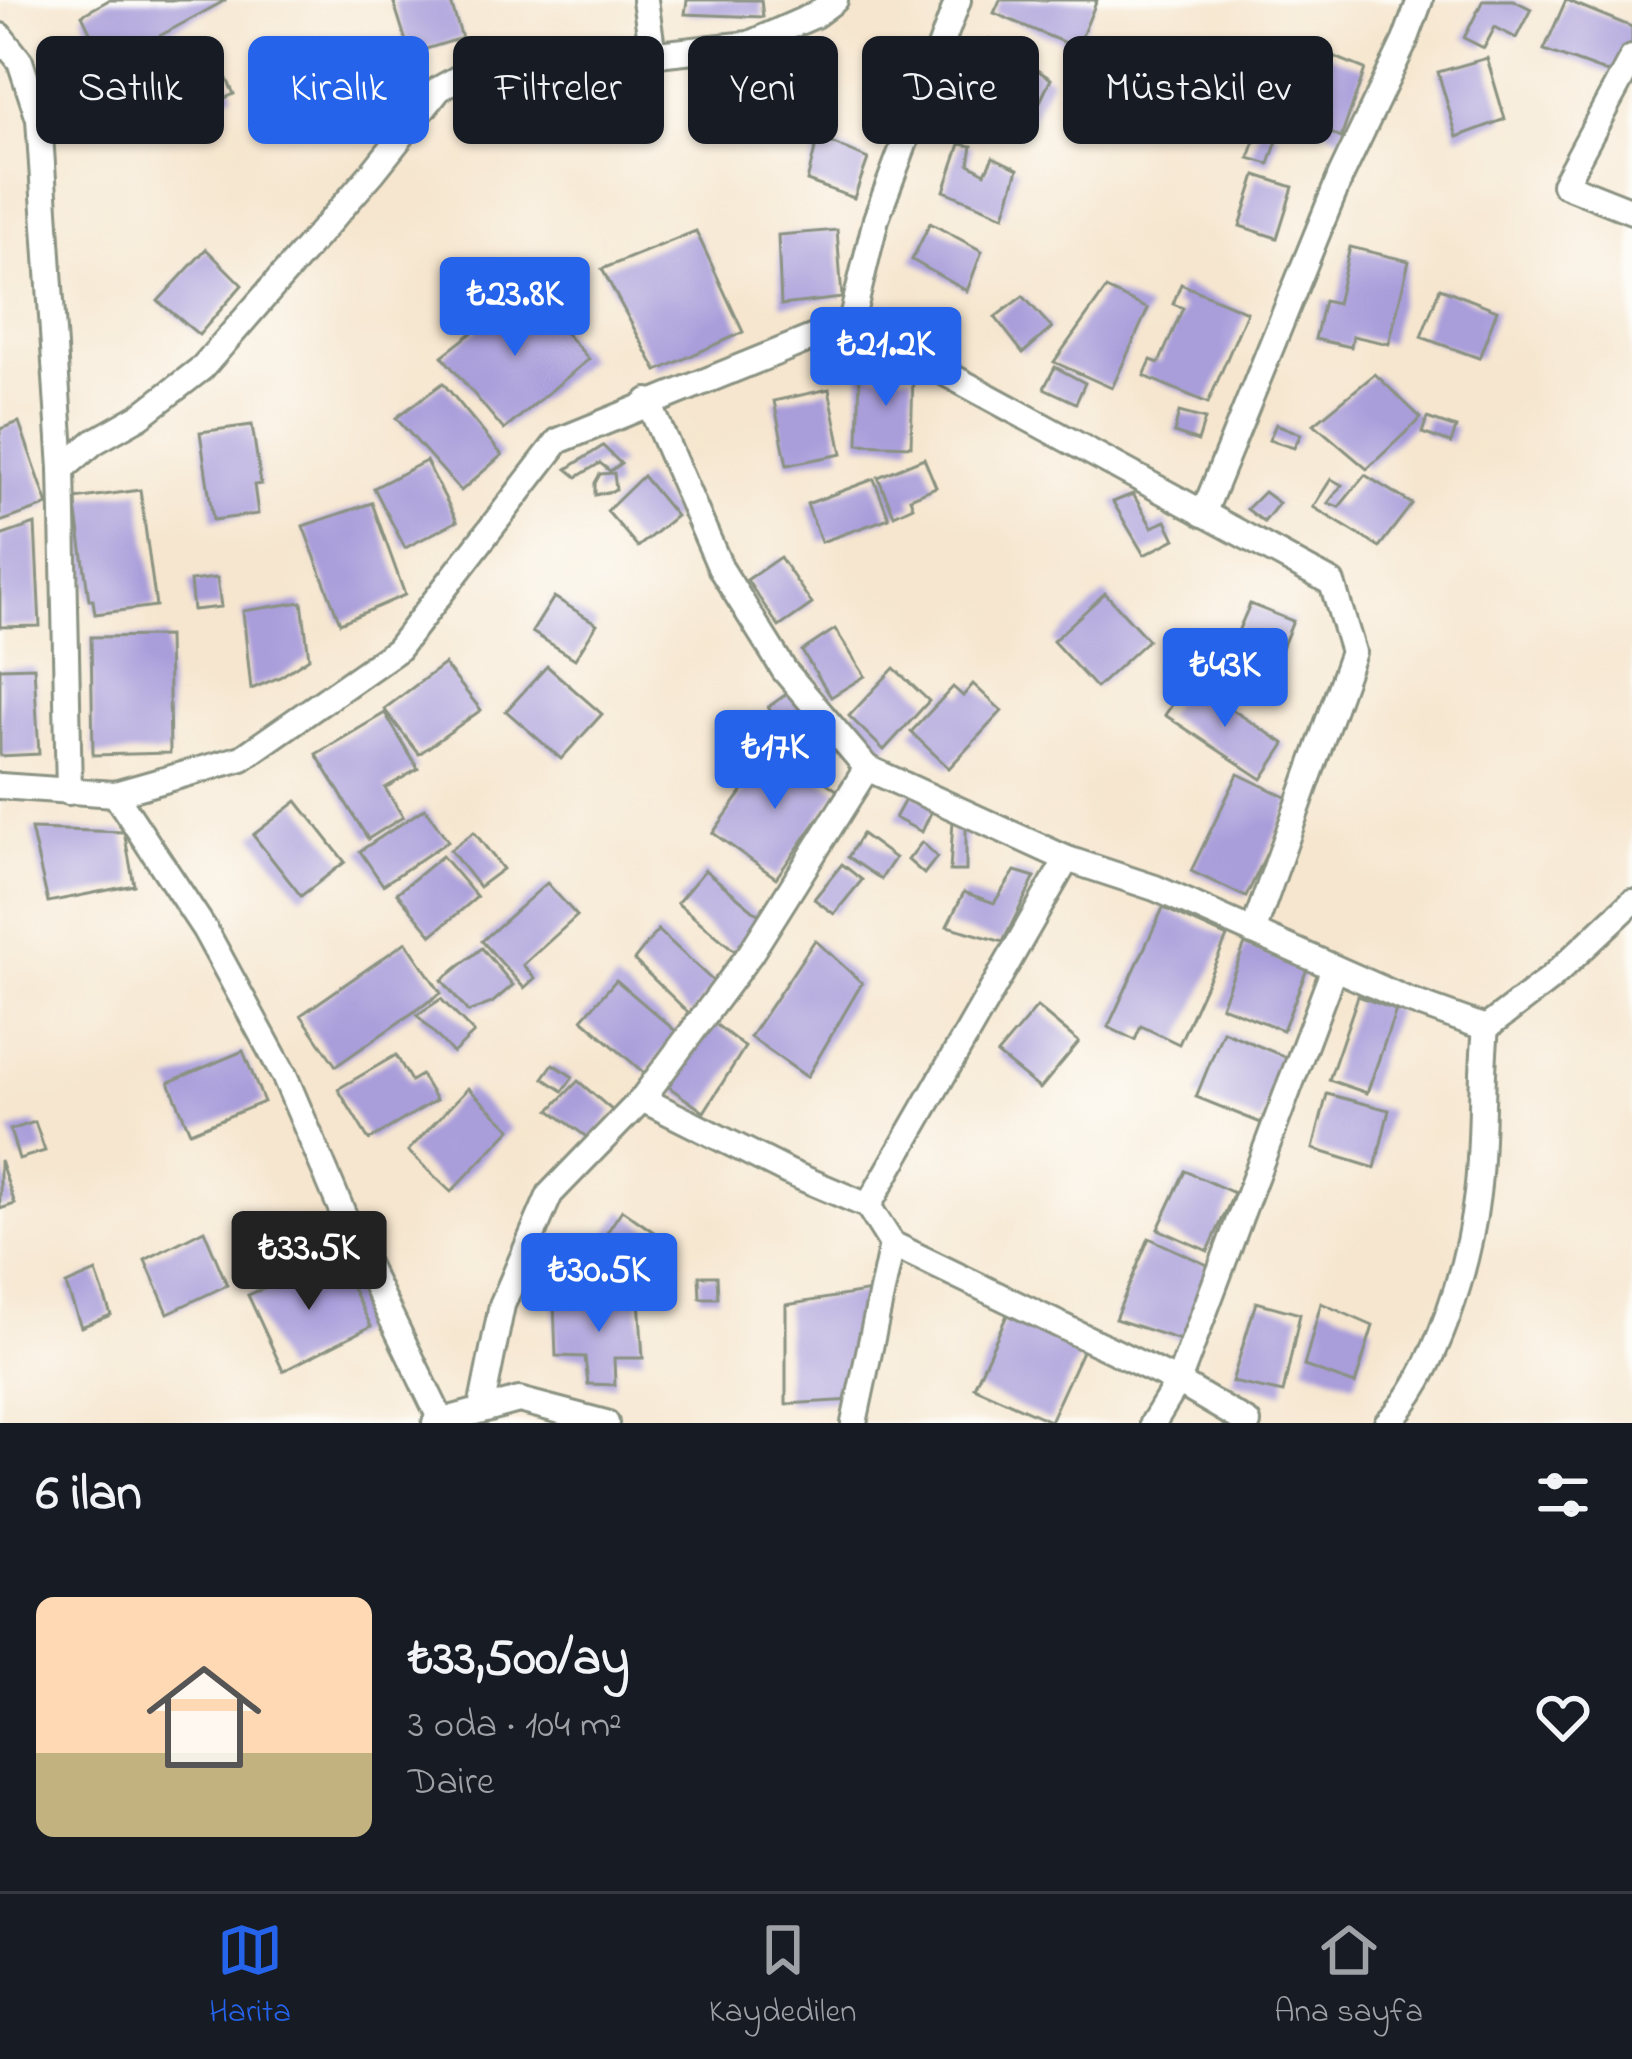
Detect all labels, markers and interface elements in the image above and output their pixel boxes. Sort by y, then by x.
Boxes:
chip: Satılık [36,36,224,144]
chip: Kiralık [248,36,429,144]
chip: Filtreler [453,36,664,144]
chip: Yeni [688,36,838,144]
chip: Daire [862,36,1039,144]
chip: Müstakil ev [1063,36,1333,144]
pin: ₺23.8K [417,257,613,359]
text: ₺23.8K [467,267,563,324]
pin: ₺21.2K [788,307,984,409]
text: ₺21.2K [837,317,935,374]
pin: ₺43K [1154,628,1296,730]
text: ₺43K [1190,638,1260,695]
pin: ₺17K [704,710,846,812]
text: ₺17K [742,720,808,777]
pin: ₺33.5K [211,1211,407,1313]
text: ₺33.5K [259,1221,359,1278]
pin: ₺30.5K [501,1233,697,1335]
text: ₺30.5K [548,1243,650,1300]
text: 6 ilan [36,1458,142,1533]
icon: filters [1530,1462,1596,1528]
text: ₺33,500/ay [408,1623,629,1698]
icon: home [132,1645,276,1789]
icon: heart [1530,1684,1596,1750]
text: 3 oda · 104 m² [408,1698,622,1755]
text: Daire [408,1755,494,1812]
tab: Harita [209,1917,291,2037]
tab: Kaydedilen [709,1917,856,2037]
tab: Ana sayfa [1274,1917,1423,2037]

